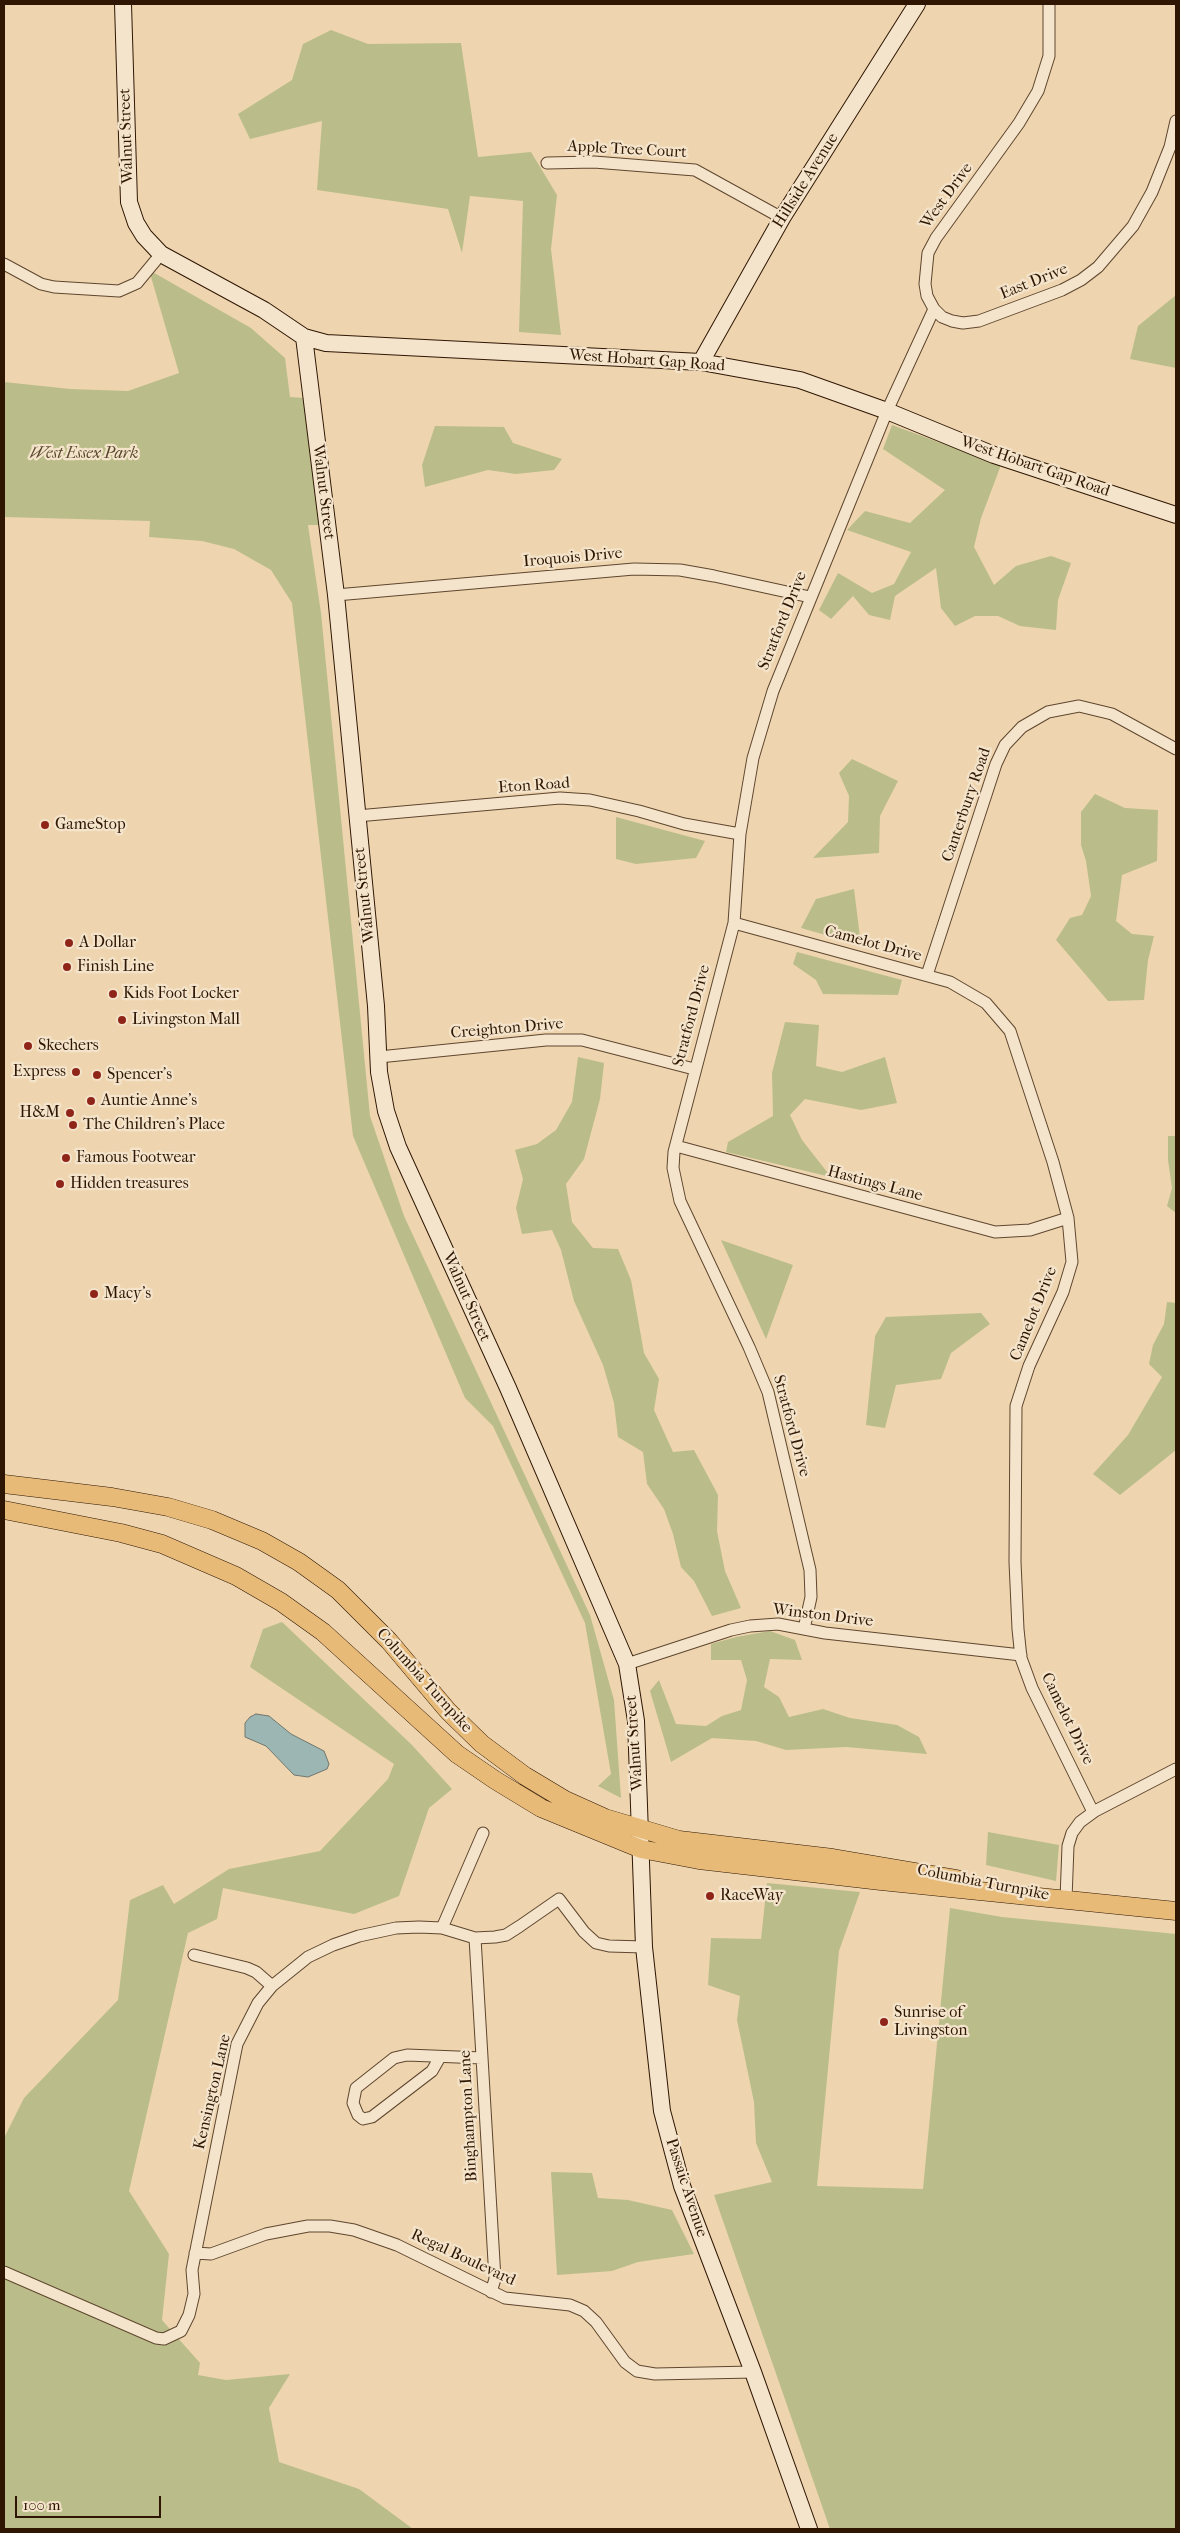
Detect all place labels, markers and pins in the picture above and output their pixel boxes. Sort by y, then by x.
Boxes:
place label: GameStop [55,815,126,835]
marker: GameStop [39,819,51,831]
place label: A Dollar [79,933,136,953]
marker: A Dollar [63,937,75,949]
place label: Finish Line [77,957,154,977]
marker: Finish Line [61,961,73,973]
place label: Kids Foot Locker [123,984,239,1004]
marker: Kids Foot Locker [107,988,119,1000]
place label: Livingston Mall [132,1010,240,1030]
marker: Livingston Mall [116,1014,128,1026]
place label: Skechers [38,1036,99,1056]
marker: Skechers [22,1040,34,1052]
place label: Express [13,1062,66,1082]
place label: Spencer's [107,1065,172,1085]
marker: Express [70,1066,82,1078]
marker: Spencer's [91,1069,103,1081]
place label: Auntie Anne's [101,1091,197,1111]
marker: Auntie Anne's [85,1095,97,1107]
place label: H&M [20,1103,60,1123]
marker: H&M [64,1107,76,1119]
place label: The Children's Place [83,1115,225,1135]
marker: The Children's Place [67,1119,79,1131]
place label: Famous Footwear [76,1148,196,1168]
marker: Famous Footwear [60,1152,72,1164]
place label: Hidden treasures [70,1174,189,1194]
marker: Hidden treasures [54,1178,66,1190]
place label: Macy's [104,1284,151,1304]
marker: Macy's [88,1288,100,1300]
place label: RaceWay [720,1886,783,1906]
marker: RaceWay [704,1890,716,1902]
place label: Sunrise of Livingston [894,2003,968,2041]
marker: Sunrise of Livingston [878,2016,890,2028]

